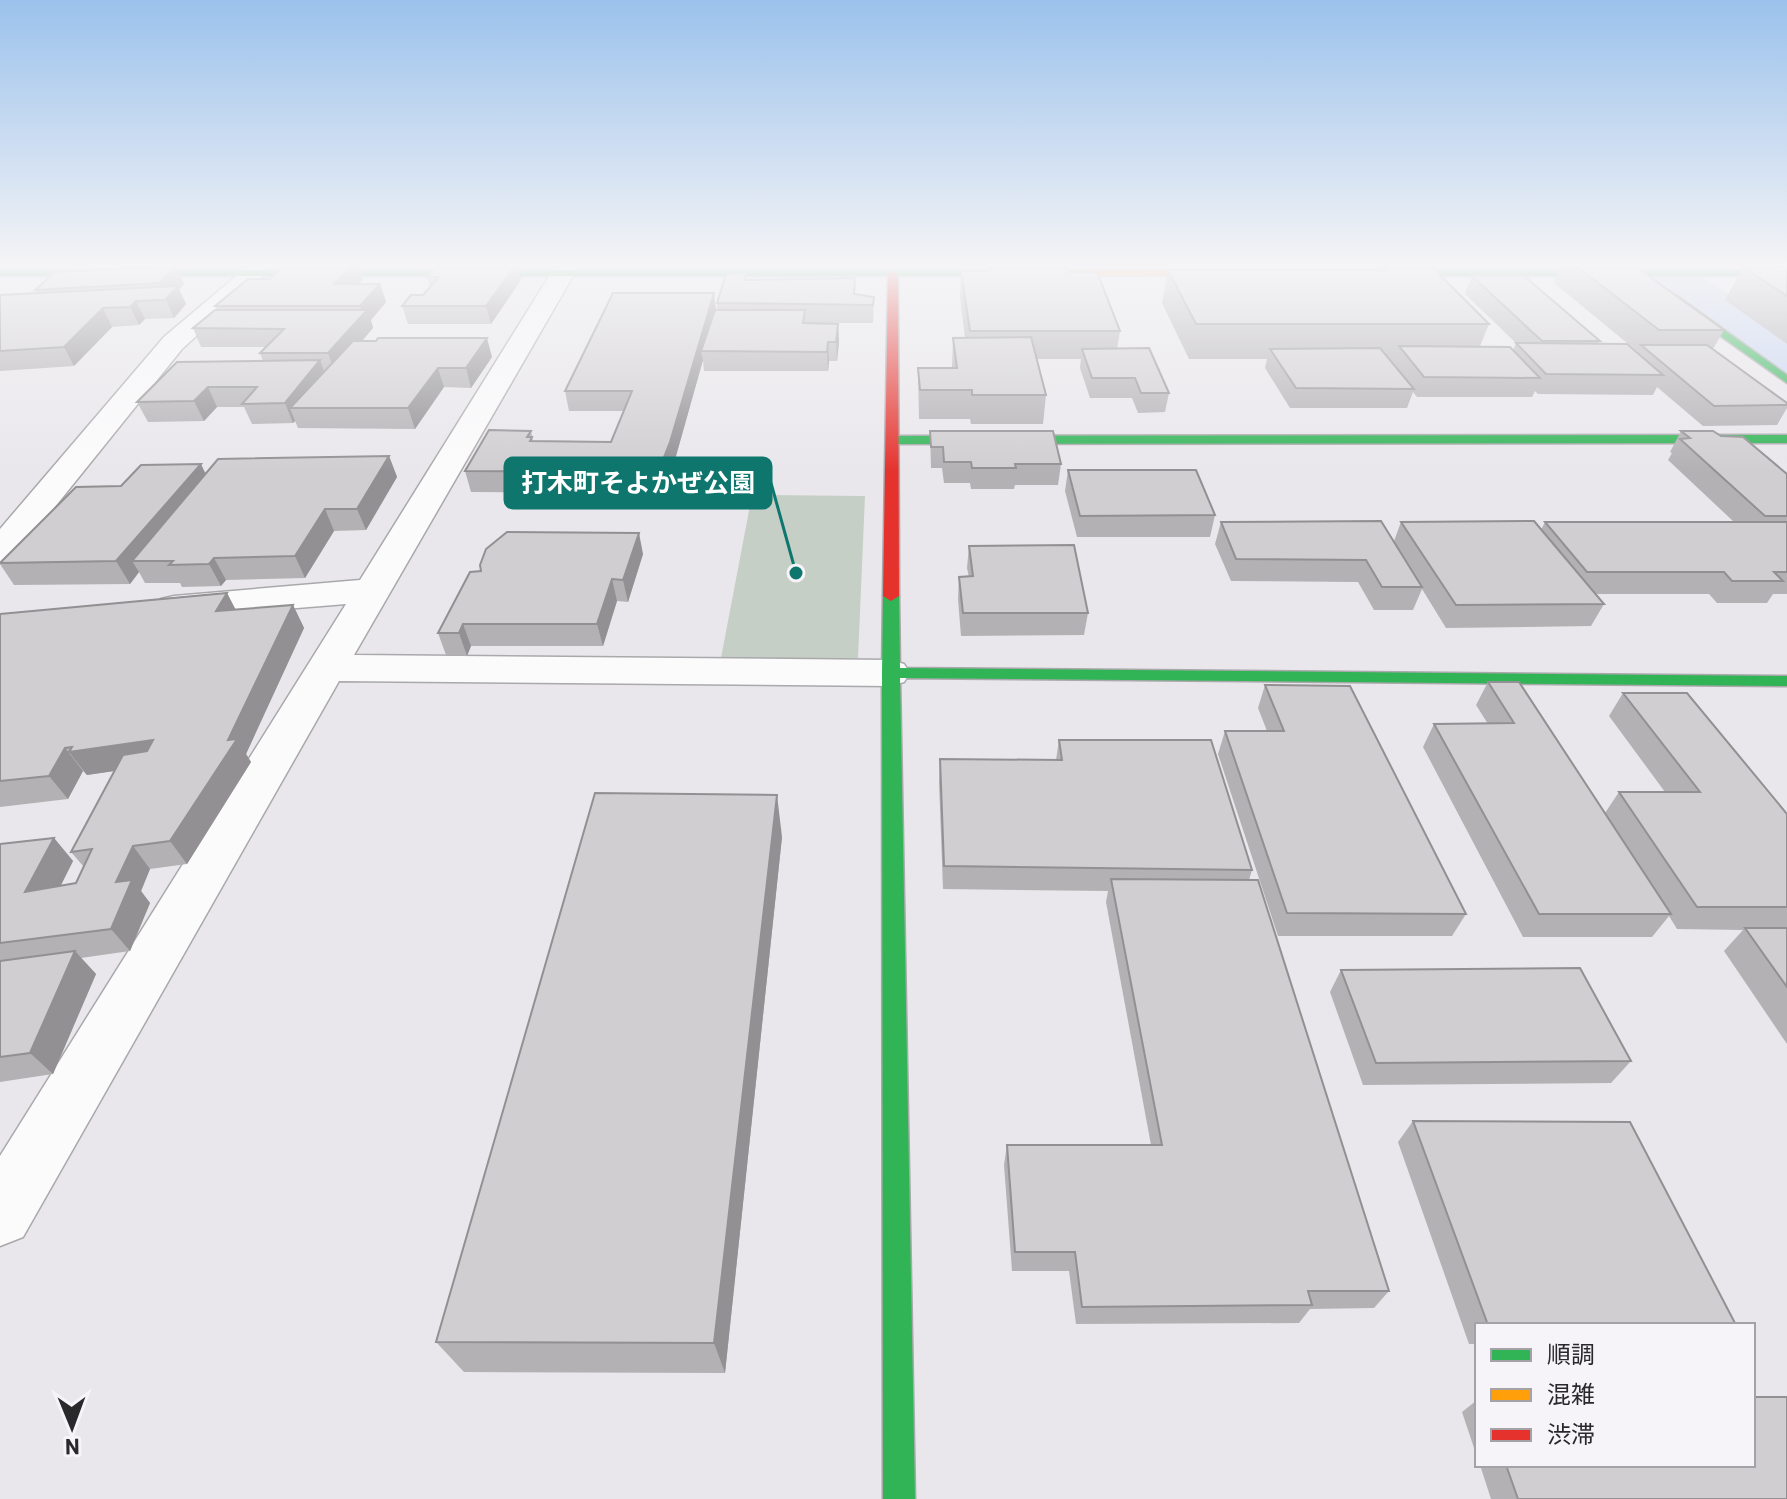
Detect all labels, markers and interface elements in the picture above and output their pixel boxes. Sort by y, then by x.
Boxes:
callout: 打木町そよかぜ公園 [505,458,771,508]
text: 打木町そよかぜ公園 [521,466,755,497]
legend [1475,1323,1755,1467]
text: 順調 [1547,1339,1595,1368]
text: 混雑 [1547,1379,1595,1408]
north arrow [32,1387,112,1467]
text: 渋滞 [1547,1419,1595,1448]
text: N [65,1435,80,1461]

